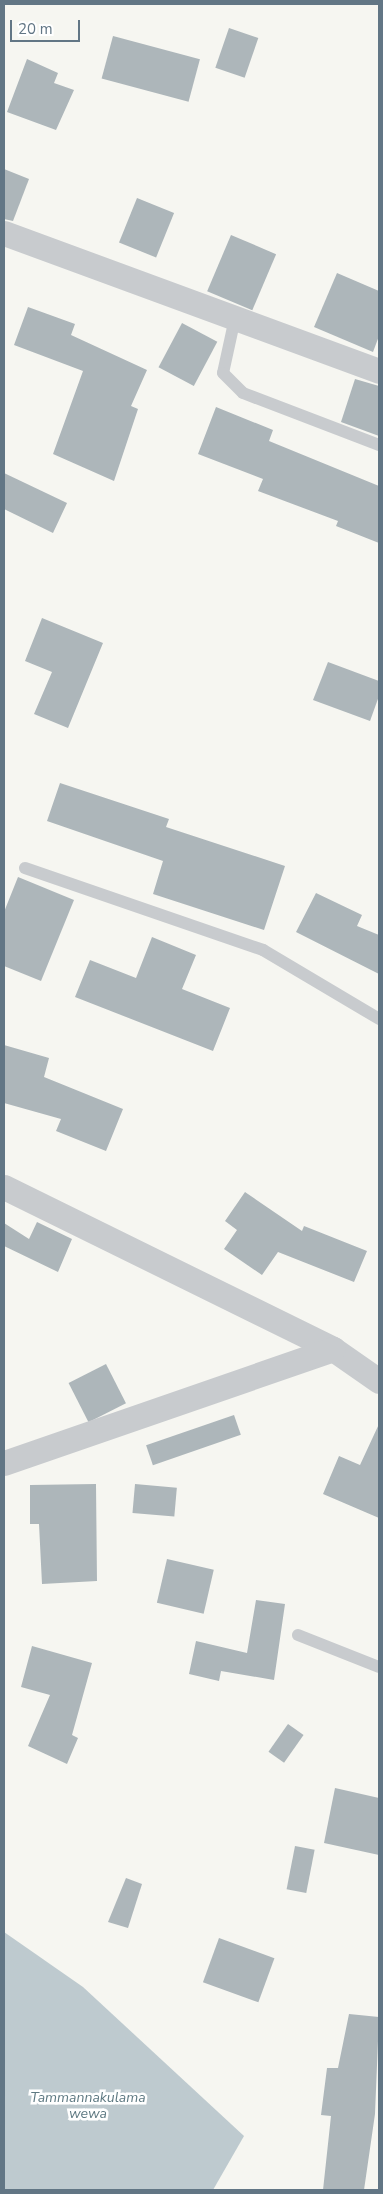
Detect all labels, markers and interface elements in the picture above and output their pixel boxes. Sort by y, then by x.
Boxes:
scale bar [12,10,82,42]
text: 20 m [18,19,53,39]
water label: Tammannakulama wewa [30,2090,146,2122]

